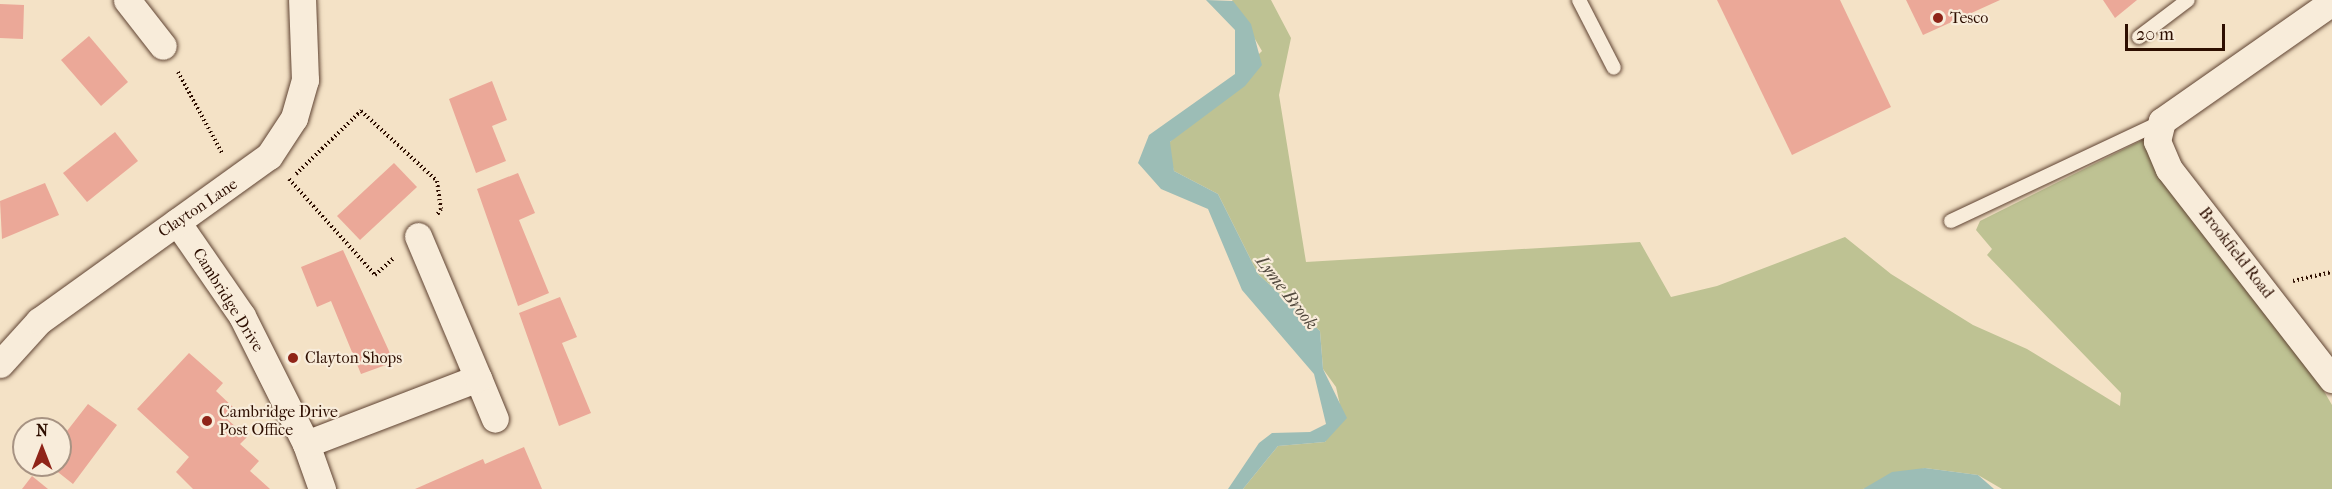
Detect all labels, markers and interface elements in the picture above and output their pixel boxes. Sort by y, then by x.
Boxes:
place label: Tesco [1950,8,1988,28]
marker: Tesco [1931,11,1945,25]
scale bar [2128,12,2228,50]
text: 20 m [2136,24,2174,45]
street label: Clayton Lane [155,174,241,242]
street label: Brookfield Road [2194,204,2278,302]
street label: Cambridge Drive [188,245,268,355]
water label: Lyme Brook [1250,252,1322,334]
place label: Clayton Shops [305,348,402,368]
marker: Clayton Shops [286,351,300,365]
place label: Cambridge Drive Post Office [219,402,338,440]
marker: Cambridge Drive Post Office [200,414,214,428]
north arrow [12,417,72,477]
text: N [36,421,48,440]

